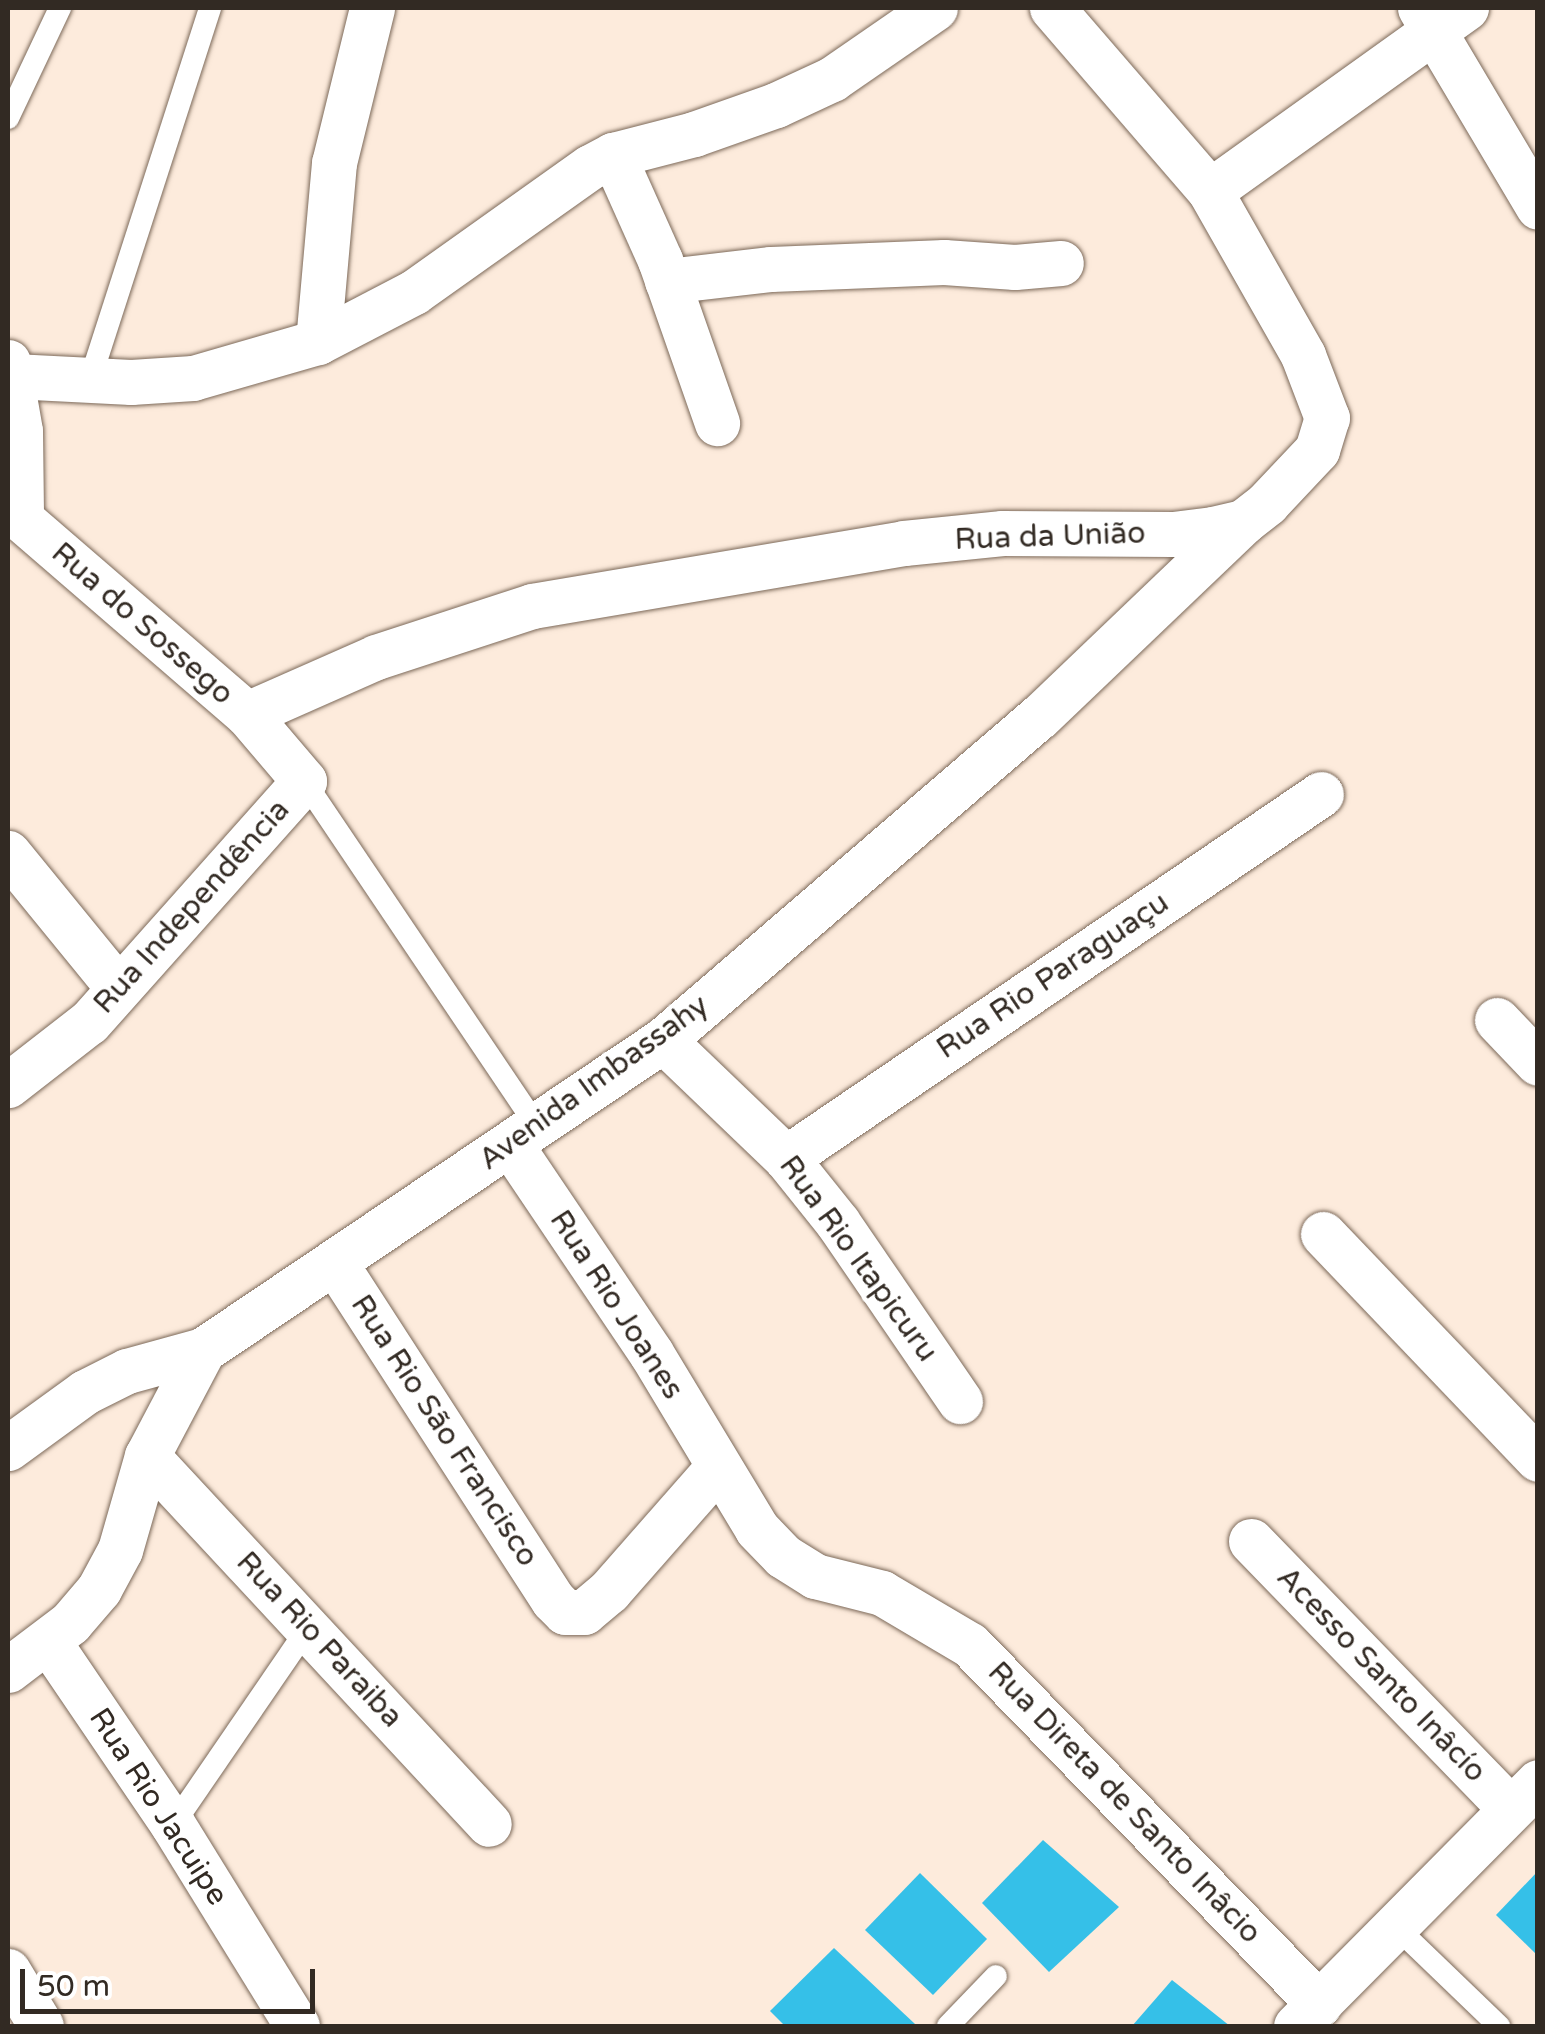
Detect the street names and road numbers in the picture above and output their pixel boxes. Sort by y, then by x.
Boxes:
street label: Rua da União [954,516,1146,558]
street label: Rua do Sossego [44,535,240,713]
street label: Rua Independência [86,793,298,1021]
street label: Rua Rio Paraguaçu [930,885,1176,1067]
street label: Avenida Imbassahy [472,988,716,1178]
street label: Rua Rio Itapicuru [771,1149,945,1369]
street label: Rua Rio Joanes [542,1204,690,1406]
street label: Rua Rio São Francisco [343,1288,545,1574]
street label: Rua Rio Paraiba [228,1545,410,1735]
street label: Acesso Santo Inâcío [1269,1560,1493,1790]
street label: Rua Direta de Santo Inâcio [980,1655,1268,1951]
street label: Rua Rio Jacuipe [81,1702,235,1912]

